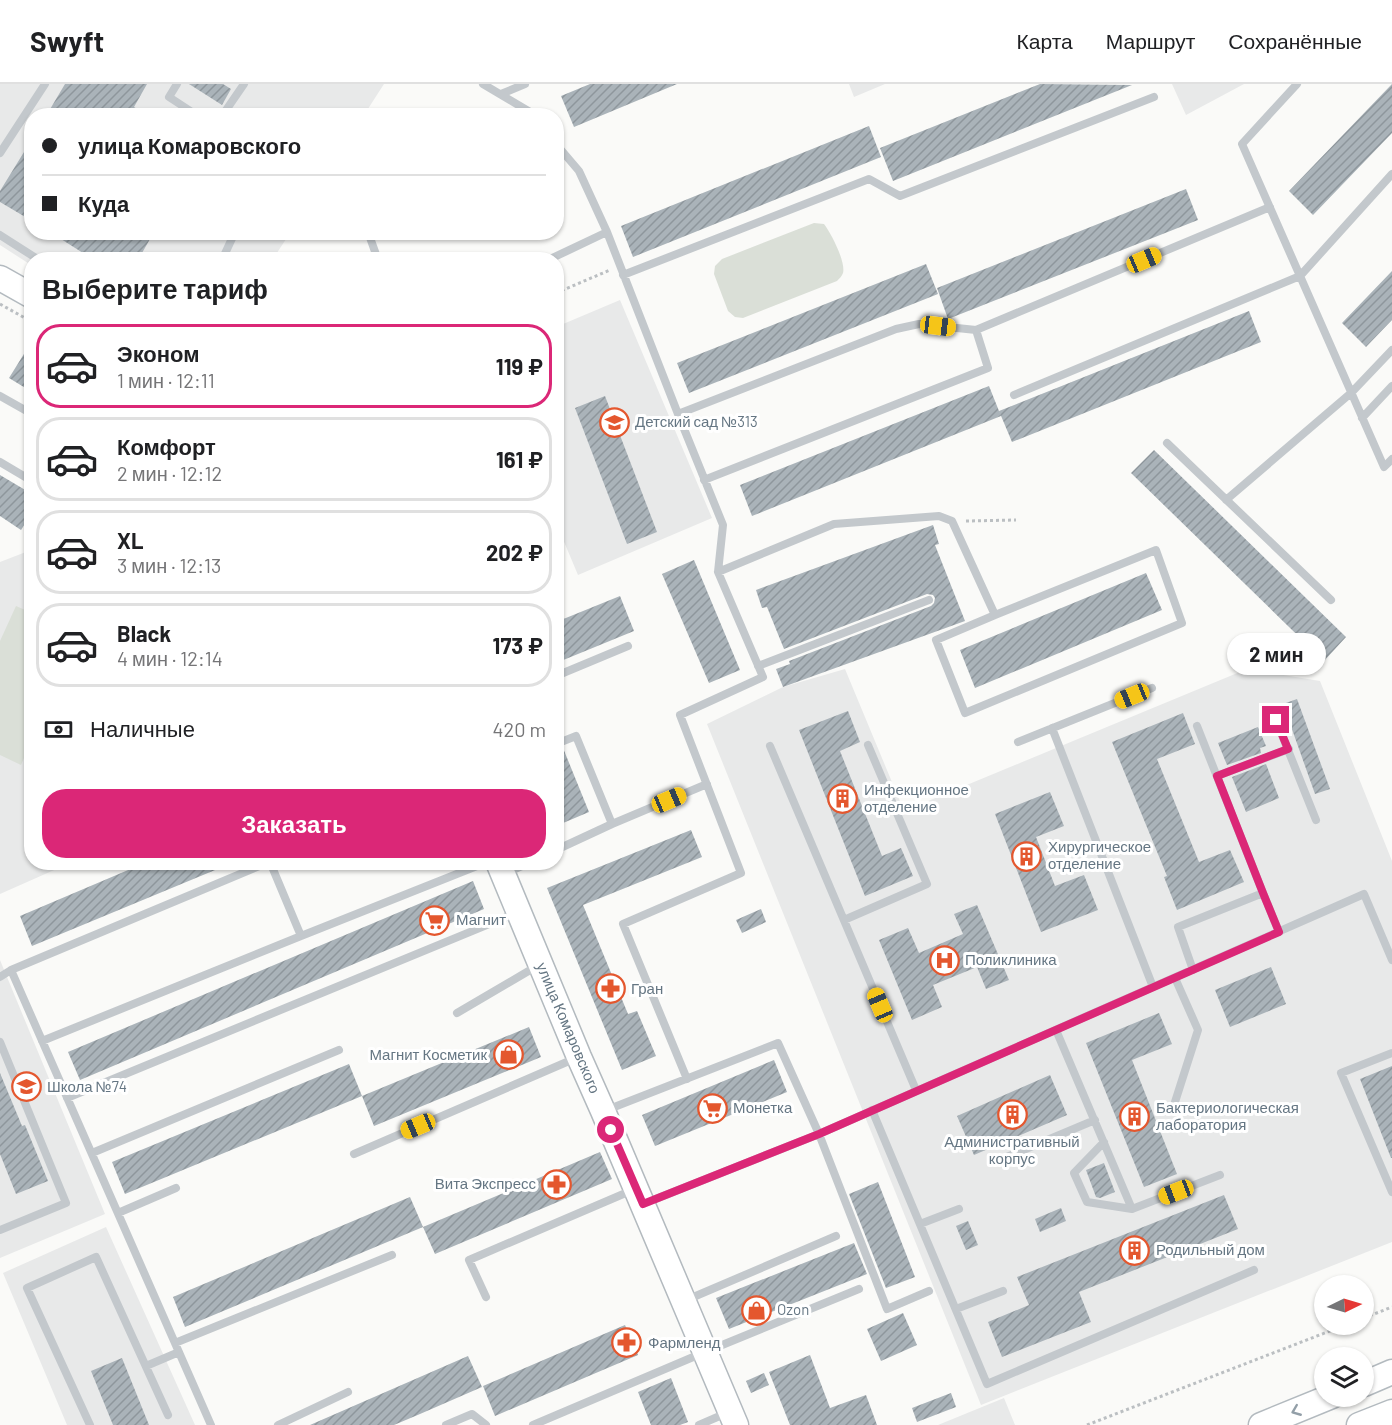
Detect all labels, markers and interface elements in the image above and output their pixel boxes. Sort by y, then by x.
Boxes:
text: Swyft [30,24,104,58]
text: Карта [1017,28,1073,53]
text: Маршрут [1106,28,1195,53]
text: Сохранённые [1228,28,1362,53]
text: улица Комаровского [78,132,301,158]
text: Куда [78,190,129,216]
car [1124,245,1164,275]
text: Выберите тариф [42,272,268,304]
car [919,315,957,337]
icon: car [45,339,99,393]
text: Эконом [117,340,200,366]
text: 119 ₽ [496,353,543,379]
text: 1 мин · 12:11 [117,368,215,392]
school or university icon: Детский сад №313 [598,406,630,438]
place label: Детский сад №313 [635,412,758,430]
icon: car [45,432,99,486]
text: Комфорт [117,433,216,459]
text: 161 ₽ [496,446,543,472]
text: 2 мин · 12:12 [117,461,222,485]
icon: car [45,525,99,579]
text: XL [117,527,143,553]
text: 202 ₽ [486,539,543,565]
text: 3 мин · 12:13 [117,553,221,577]
icon: car [45,618,99,672]
text: Black [117,620,171,646]
text: 173 ₽ [493,632,543,658]
callout: 2 мин [1226,633,1326,675]
text: 2 мин [1249,642,1304,666]
text: 4 мин · 12:14 [117,646,223,670]
car [1112,681,1152,711]
route end [1262,706,1289,733]
icon: cash [42,713,75,746]
text: Наличные [90,715,195,741]
text: 420 m [492,717,546,741]
place label: Инфекционное отделение [864,780,969,815]
building icon: Инфекционное отделение [827,783,859,815]
car [649,785,689,815]
button: Заказать [42,789,546,858]
place label: Хирургическое отделение [1048,837,1151,872]
building icon: Хирургическое отделение [1011,840,1043,872]
supermarket icon: Магнит [419,904,451,936]
place label: Магнит [456,910,506,928]
hospital icon: Поликлиника [928,944,960,976]
place label: Поликлиника [965,950,1057,968]
street label: улица Комаровского [533,959,605,1096]
pharmacy icon: Гран [594,973,626,1005]
place label: Гран [631,979,663,997]
car [865,985,895,1025]
shop icon: Магнит Косметик [492,1039,524,1071]
place label: Магнит Косметик [369,1045,487,1063]
school or university icon: Школа №74 [10,1071,42,1103]
place label: Школа №74 [47,1077,127,1095]
supermarket icon: Монетка [696,1092,728,1124]
place label: Монетка [733,1098,793,1116]
place label: Бактериологическая лаборатория [1156,1098,1299,1133]
building icon: Административный корпус [996,1099,1028,1131]
building icon: Бактериологическая лаборатория [1119,1101,1151,1133]
car [398,1111,438,1141]
route start [597,1116,624,1143]
place label: Административный корпус [944,1132,1080,1167]
pharmacy icon: Вита Экспресс [541,1168,573,1200]
place label: Вита Экспресс [435,1174,536,1192]
car [1156,1177,1196,1207]
building icon: Родильный дом [1119,1234,1151,1266]
place label: Родильный дом [1156,1240,1265,1258]
north arrow [1314,1275,1374,1335]
map controls [1314,1275,1374,1407]
shop icon: Ozon [740,1294,772,1326]
place label: Ozon [777,1300,809,1318]
pharmacy icon: Фармленд [611,1327,643,1359]
place label: Фармленд [648,1333,721,1351]
button: layers [1314,1347,1374,1407]
one-way arrow [1291,1404,1302,1416]

